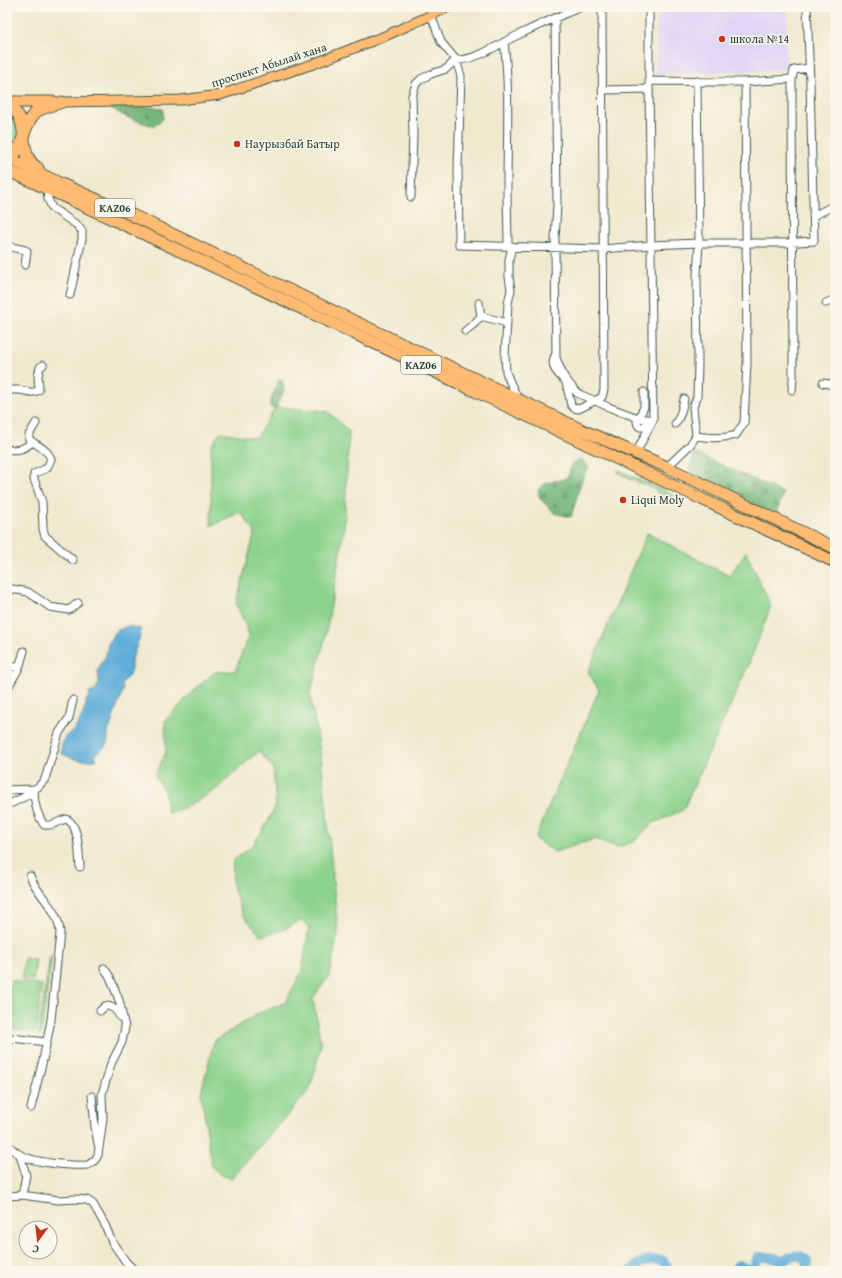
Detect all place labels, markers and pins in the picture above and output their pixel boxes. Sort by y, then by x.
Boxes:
place label: школа №14 [730,30,790,47]
marker: школа №14 [717,34,727,44]
place label: Наурызбай Батыр [245,135,340,152]
marker: Наурызбай Батыр [232,139,242,149]
place label: Liqui Moly [631,491,684,508]
marker: Liqui Moly [618,495,628,505]

